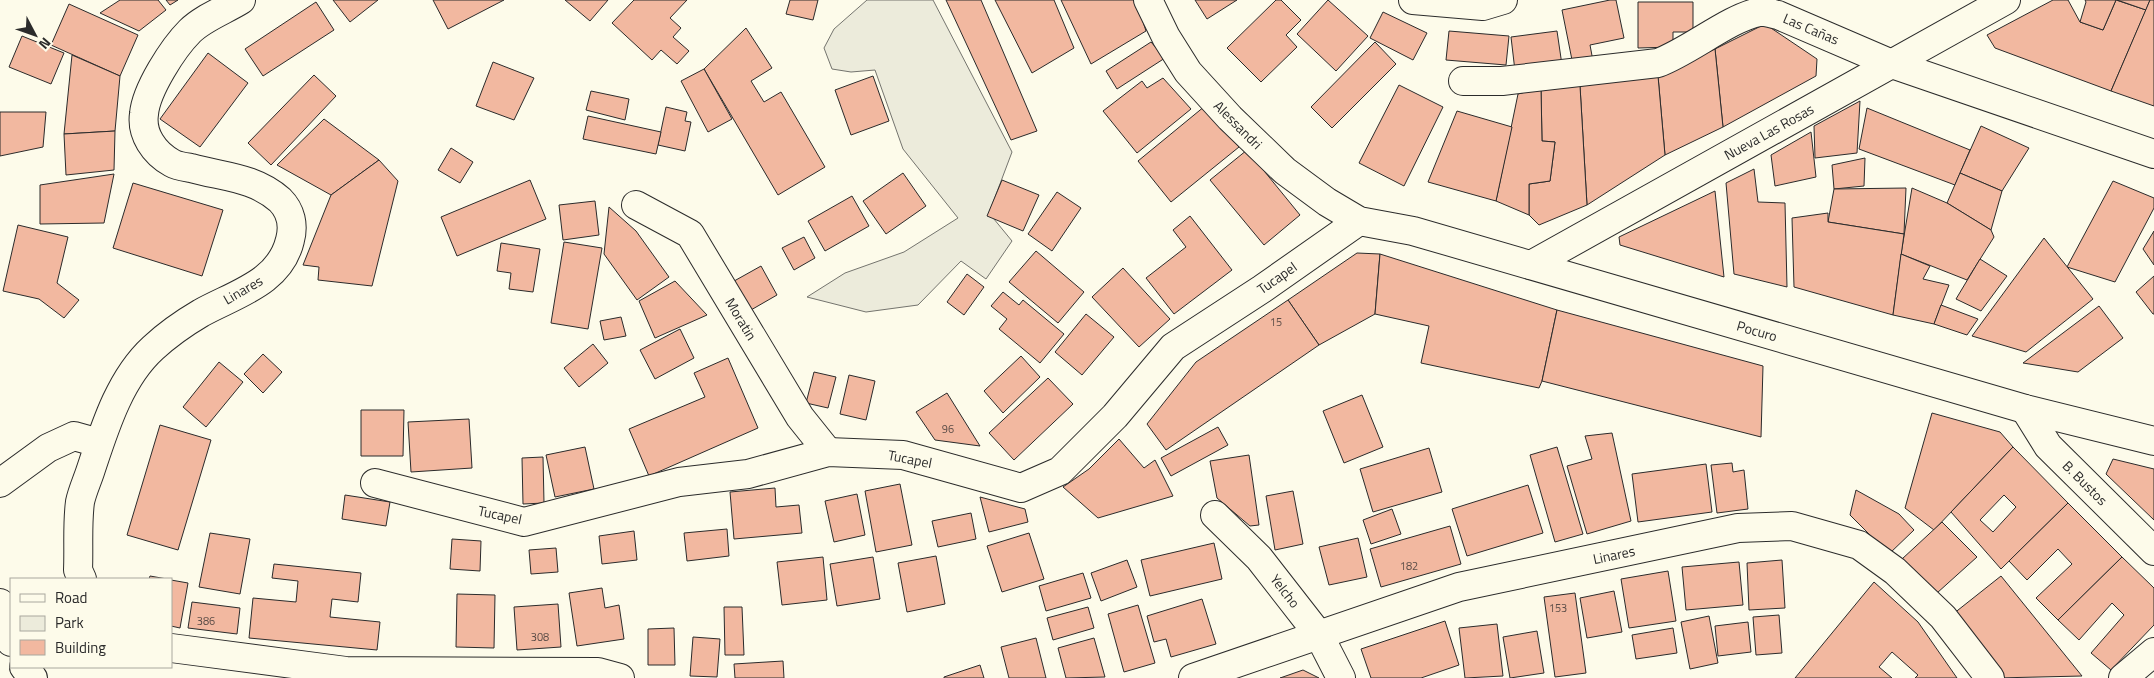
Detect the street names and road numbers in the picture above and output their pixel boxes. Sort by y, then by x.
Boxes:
street label: Las Cañas [1780,7,1842,50]
street label: Alessandri [1209,95,1268,154]
street label: Nueva Las Rosas [1720,98,1817,165]
street label: Tucapel [1253,256,1301,299]
street label: Linares [219,270,266,309]
street label: Moratin [720,293,762,344]
street label: Pocuro [1734,315,1780,346]
street label: Tucapel [886,444,934,473]
street label: B. Bustos [2058,455,2113,510]
street label: Tucapel [476,500,524,529]
street label: Linares [1591,540,1637,569]
street label: Yelcho [1265,569,1305,612]

